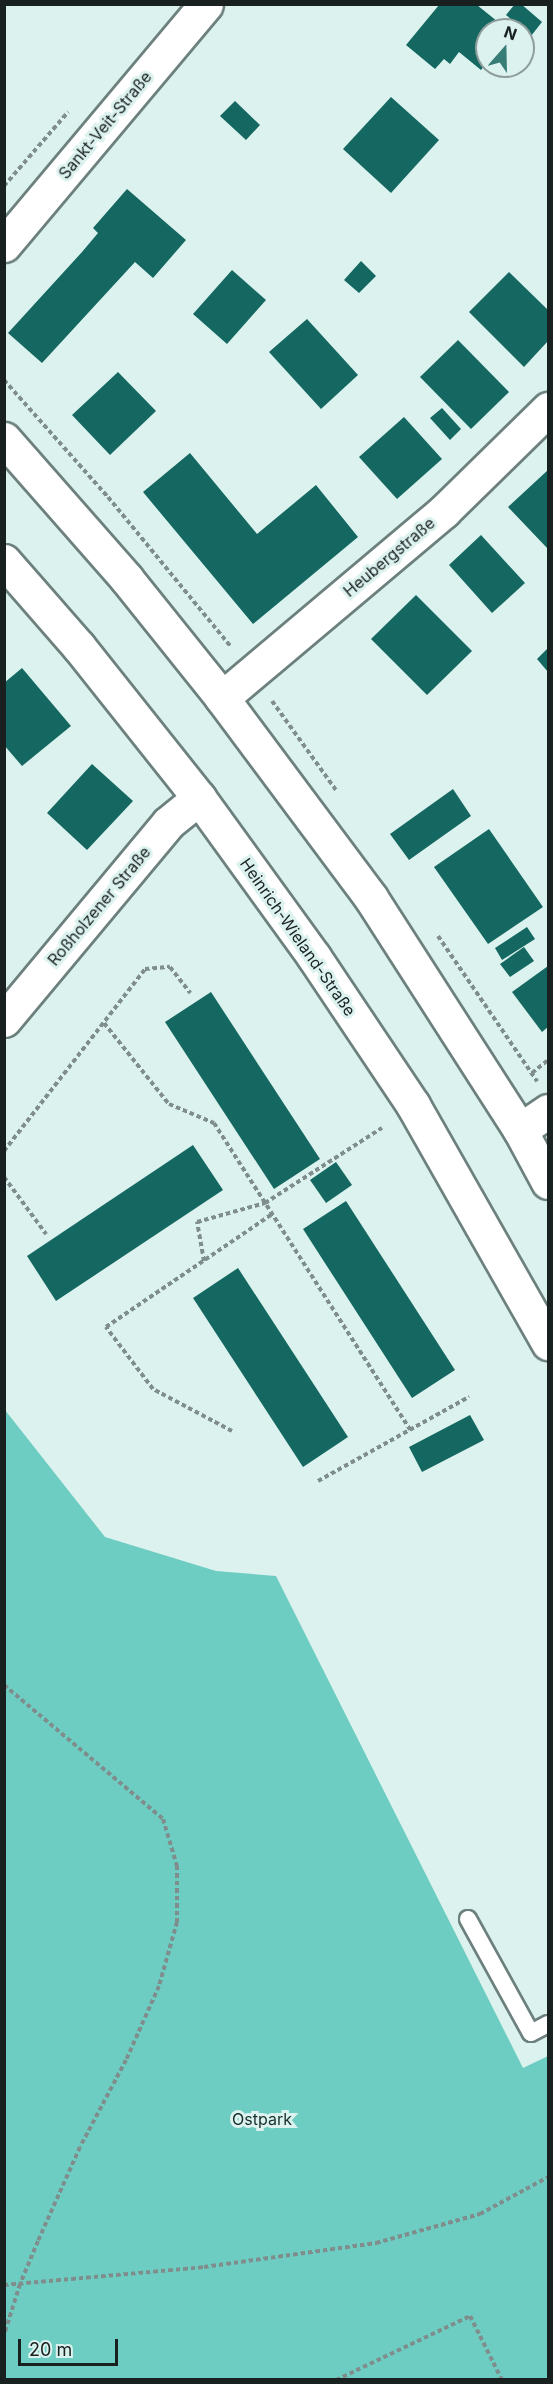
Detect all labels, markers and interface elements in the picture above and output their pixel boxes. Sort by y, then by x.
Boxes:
north arrow [475,18,535,78]
text: N [501,21,520,44]
street label: Sankt-Veit-Straße [54,67,156,183]
street label: Heubergstraße [339,513,439,601]
street label: Roßholzener Straße [44,843,154,969]
street label: Heinrich-Wieland-Straße [236,855,360,1019]
park label: Ostpark [232,2109,292,2129]
scale bar [21,2327,122,2365]
text: 20 m [29,2339,72,2360]

